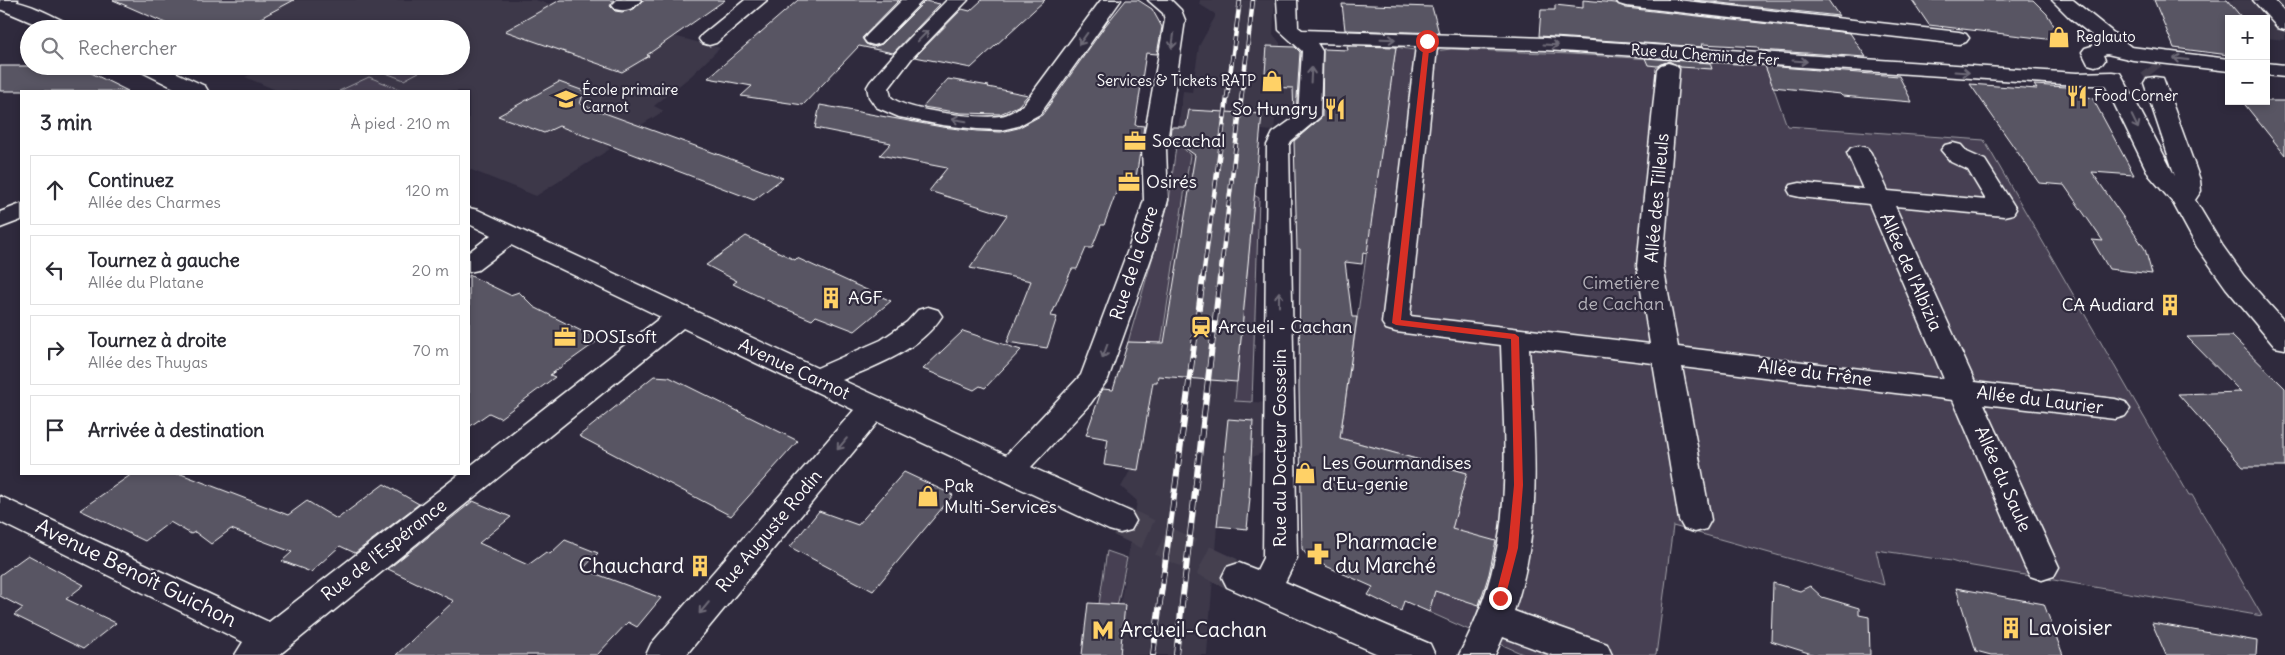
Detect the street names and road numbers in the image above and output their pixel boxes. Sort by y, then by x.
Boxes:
street label: Rue du Chemin de Fer [1630,40,1780,69]
street label: Allée des Tilleuls [1639,132,1674,264]
street label: Rue de la Gare [1104,203,1163,323]
street label: Allée de l'Albizia [1875,209,1948,335]
street label: Avenue Carnot [735,333,854,404]
street label: Rue du Docteur Gosselin [1268,349,1291,547]
street label: Allée du Frêne [1757,354,1873,391]
street label: Allée du Laurier [1975,380,2105,419]
street label: Allée du Saule [1970,422,2037,535]
street label: Rue Auguste Rodin [711,465,827,597]
street label: Rue de l'Espérance [316,494,451,606]
street label: Avenue Benoît Guichon [31,512,241,633]

